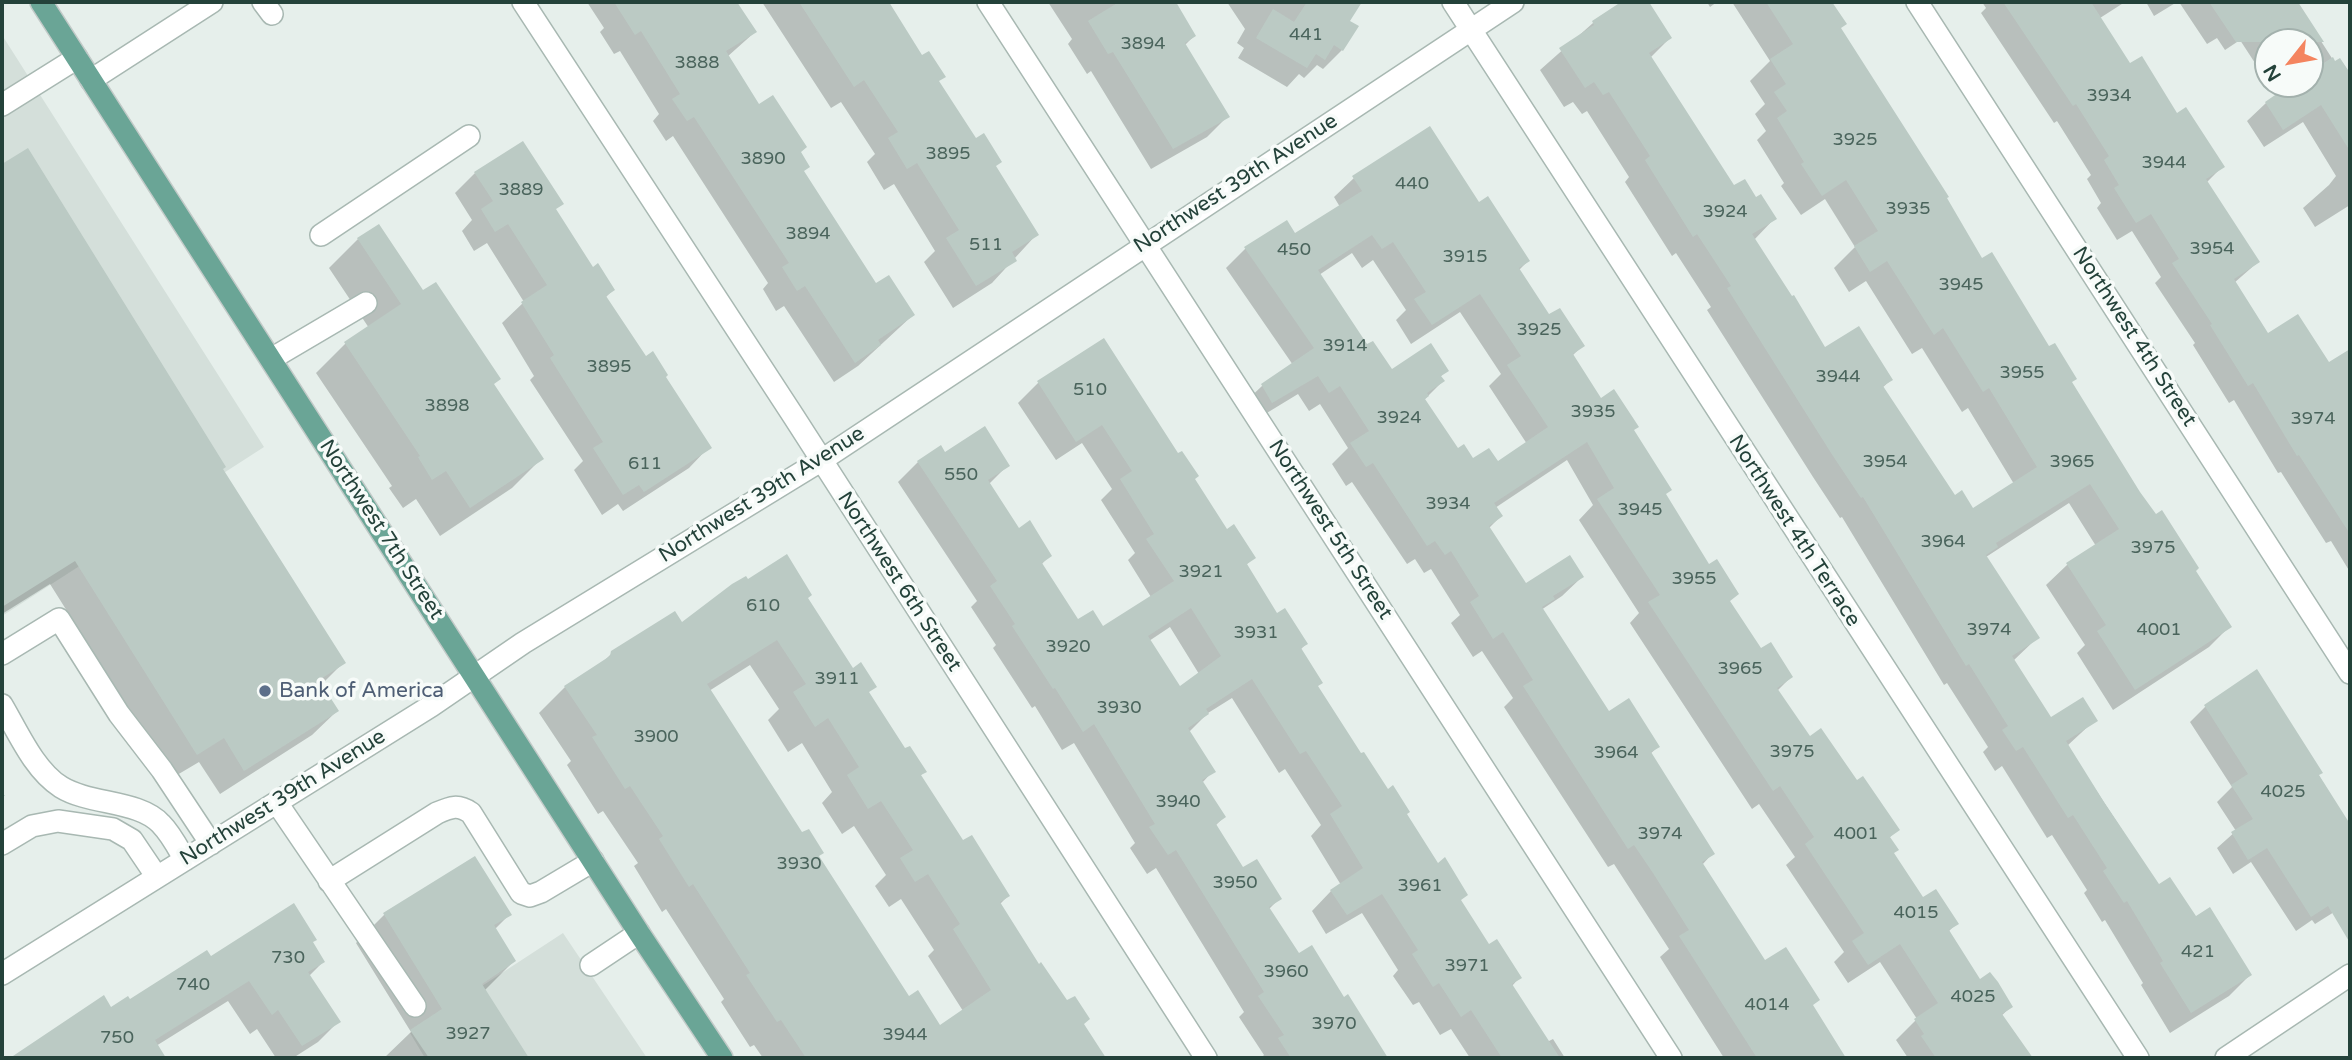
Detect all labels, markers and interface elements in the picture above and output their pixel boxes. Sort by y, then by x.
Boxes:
house number: 441 [1289,24,1323,46]
north arrow [2254,28,2324,98]
house number: 3894 [1120,33,1166,55]
house number: 3888 [674,52,720,74]
text: N [2259,61,2286,85]
house number: 3934 [2086,85,2132,107]
street label: Northwest 39th Avenue [1129,109,1343,259]
house number: 3925 [1832,129,1878,151]
house number: 3895 [925,143,971,165]
house number: 3890 [740,148,786,170]
house number: 3944 [2141,152,2187,174]
house number: 440 [1395,173,1429,195]
house number: 3889 [498,179,544,201]
house number: 3935 [1885,198,1931,220]
house number: 3924 [1702,201,1748,223]
house number: 3894 [785,223,831,245]
house number: 511 [969,234,1003,256]
house number: 3954 [2189,238,2235,260]
house number: 450 [1277,239,1311,261]
street label: Northwest 4th Street [2066,242,2202,432]
house number: 3915 [1442,246,1488,268]
house number: 3945 [1938,274,1984,296]
house number: 3925 [1516,319,1562,341]
house number: 3914 [1322,335,1368,357]
house number: 3895 [586,356,632,378]
house number: 3955 [1999,362,2045,384]
house number: 3944 [1815,366,1861,388]
house number: 510 [1073,379,1107,401]
house number: 3898 [424,395,470,417]
house number: 3935 [1570,401,1616,423]
house number: 3924 [1376,407,1422,429]
house number: 3974 [2290,408,2336,430]
street label: Northwest 39th Avenue [655,421,869,569]
street label: Northwest 4th Terrace [1723,430,1865,632]
street label: Northwest 7th Street [313,435,449,625]
street label: Northwest 5th Street [1262,435,1398,625]
house number: 3954 [1862,451,1908,473]
house number: 3965 [2049,451,2095,473]
house number: 611 [628,453,662,475]
house number: 550 [944,464,978,486]
street label: Northwest 6th Street [831,487,967,677]
house number: 3934 [1425,493,1471,515]
house number: 3945 [1617,499,1663,521]
house number: 3964 [1920,531,1966,553]
house number: 3975 [2130,537,2176,559]
house number: 3921 [1178,561,1224,583]
house number: 3955 [1671,568,1717,590]
house number: 610 [746,595,780,617]
house number: 3974 [1966,619,2012,641]
house number: 4001 [2136,619,2182,641]
house number: 3931 [1233,622,1279,644]
house number: 3920 [1045,636,1091,658]
house number: 3965 [1717,658,1763,680]
house number: 3911 [814,668,860,690]
place label: Bank of America [279,678,444,704]
marker: Bank of America [257,683,273,699]
house number: 3930 [1096,697,1142,719]
street label: Northwest 39th Avenue [176,724,390,872]
house number: 3900 [633,726,679,748]
house number: 3975 [1769,741,1815,763]
house number: 3964 [1593,742,1639,764]
house number: 4025 [2260,781,2306,803]
house number: 3940 [1155,791,1201,813]
house number: 3974 [1637,823,1683,845]
house number: 4001 [1833,823,1879,845]
house number: 3930 [776,853,822,875]
house number: 3950 [1212,872,1258,894]
house number: 3961 [1397,875,1443,897]
house number: 4015 [1893,902,1939,924]
house number: 421 [2181,941,2215,963]
house number: 730 [271,947,305,969]
house number: 3971 [1444,955,1490,977]
house number: 3960 [1263,961,1309,983]
house number: 740 [176,974,210,996]
house number: 4025 [1950,986,1996,1008]
house number: 4014 [1744,994,1790,1016]
house number: 3970 [1311,1013,1357,1035]
house number: 3927 [445,1023,491,1045]
house number: 3944 [882,1024,928,1046]
house number: 750 [100,1027,134,1049]

